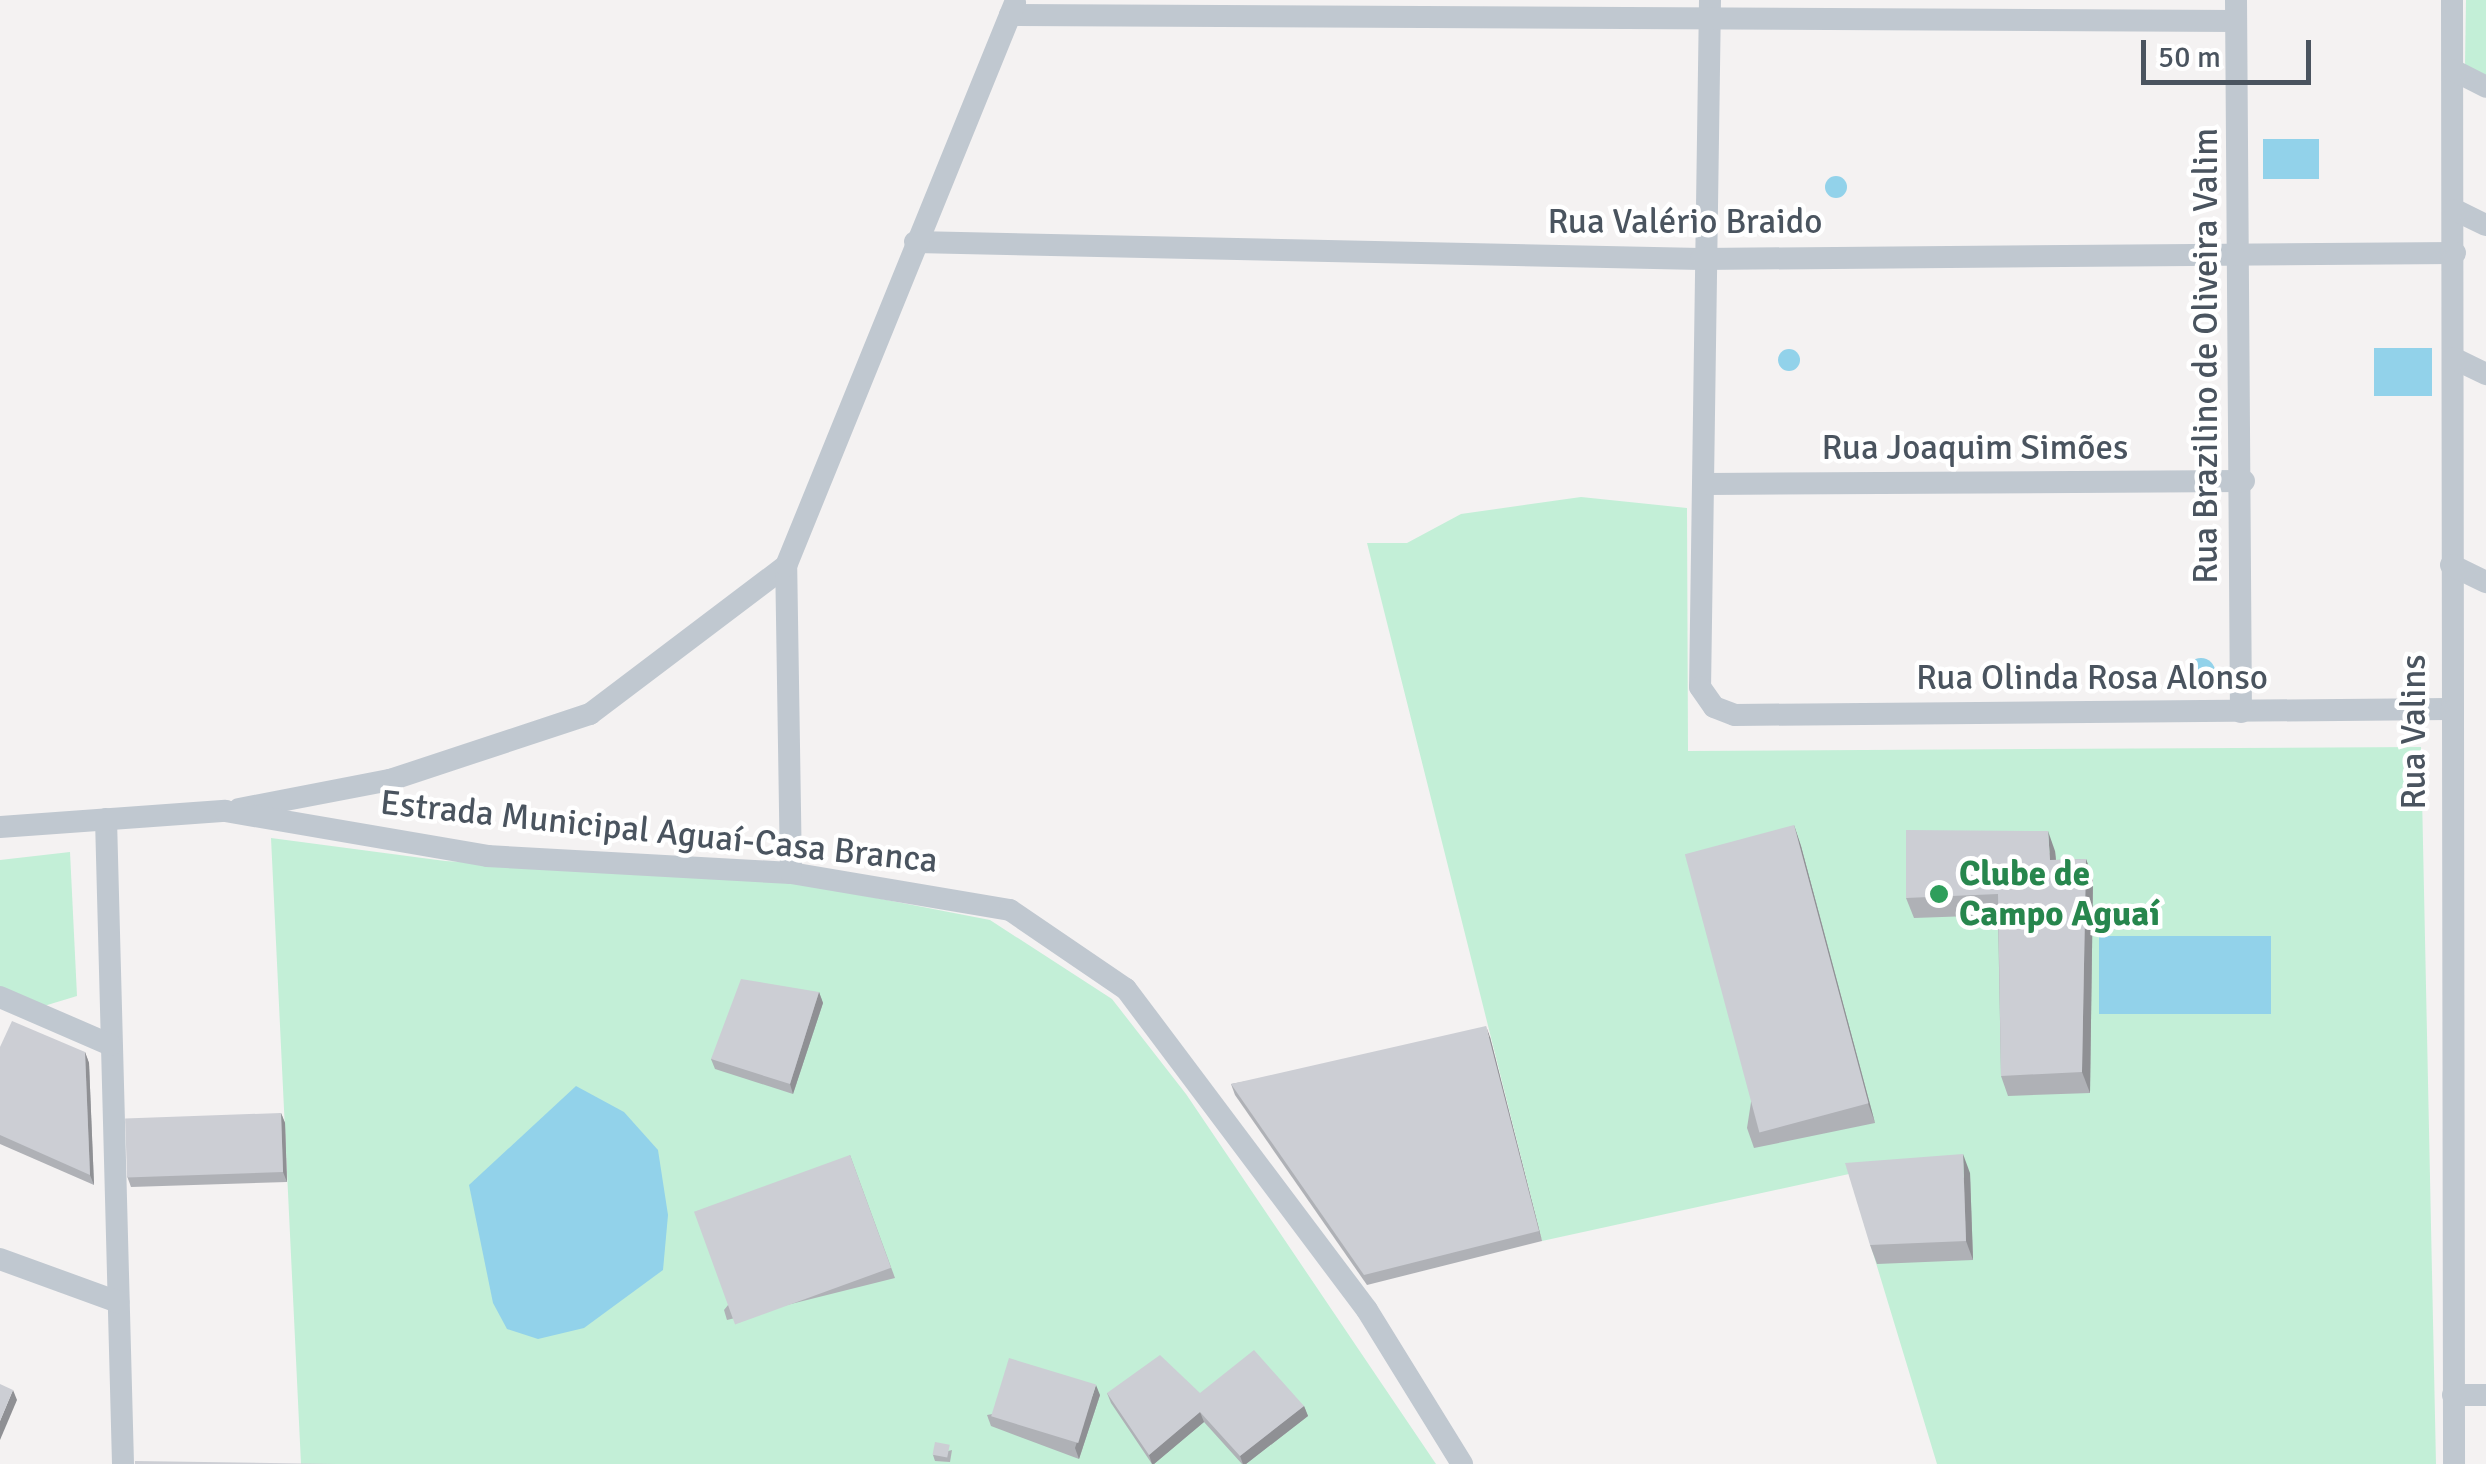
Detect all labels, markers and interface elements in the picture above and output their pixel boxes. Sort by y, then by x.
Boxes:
scale bar [2146,20,2316,82]
text: 50 m [2158,39,2221,76]
street label: Rua Brazilino de Oliveira Valim [2185,128,2227,584]
street label: Rua Valério Braido [1548,201,1822,243]
street label: Rua Joaquim Simões [1822,427,2128,469]
street label: Rua Valins [2393,654,2435,810]
street label: Rua Olinda Rosa Alonso [1916,657,2268,699]
street label: Estrada Municipal Aguaí-Casa Branca [378,782,940,882]
place label: Clube de Campo Aguaí [1959,853,2160,935]
marker: Clube de Campo Aguaí [1928,883,1950,905]

